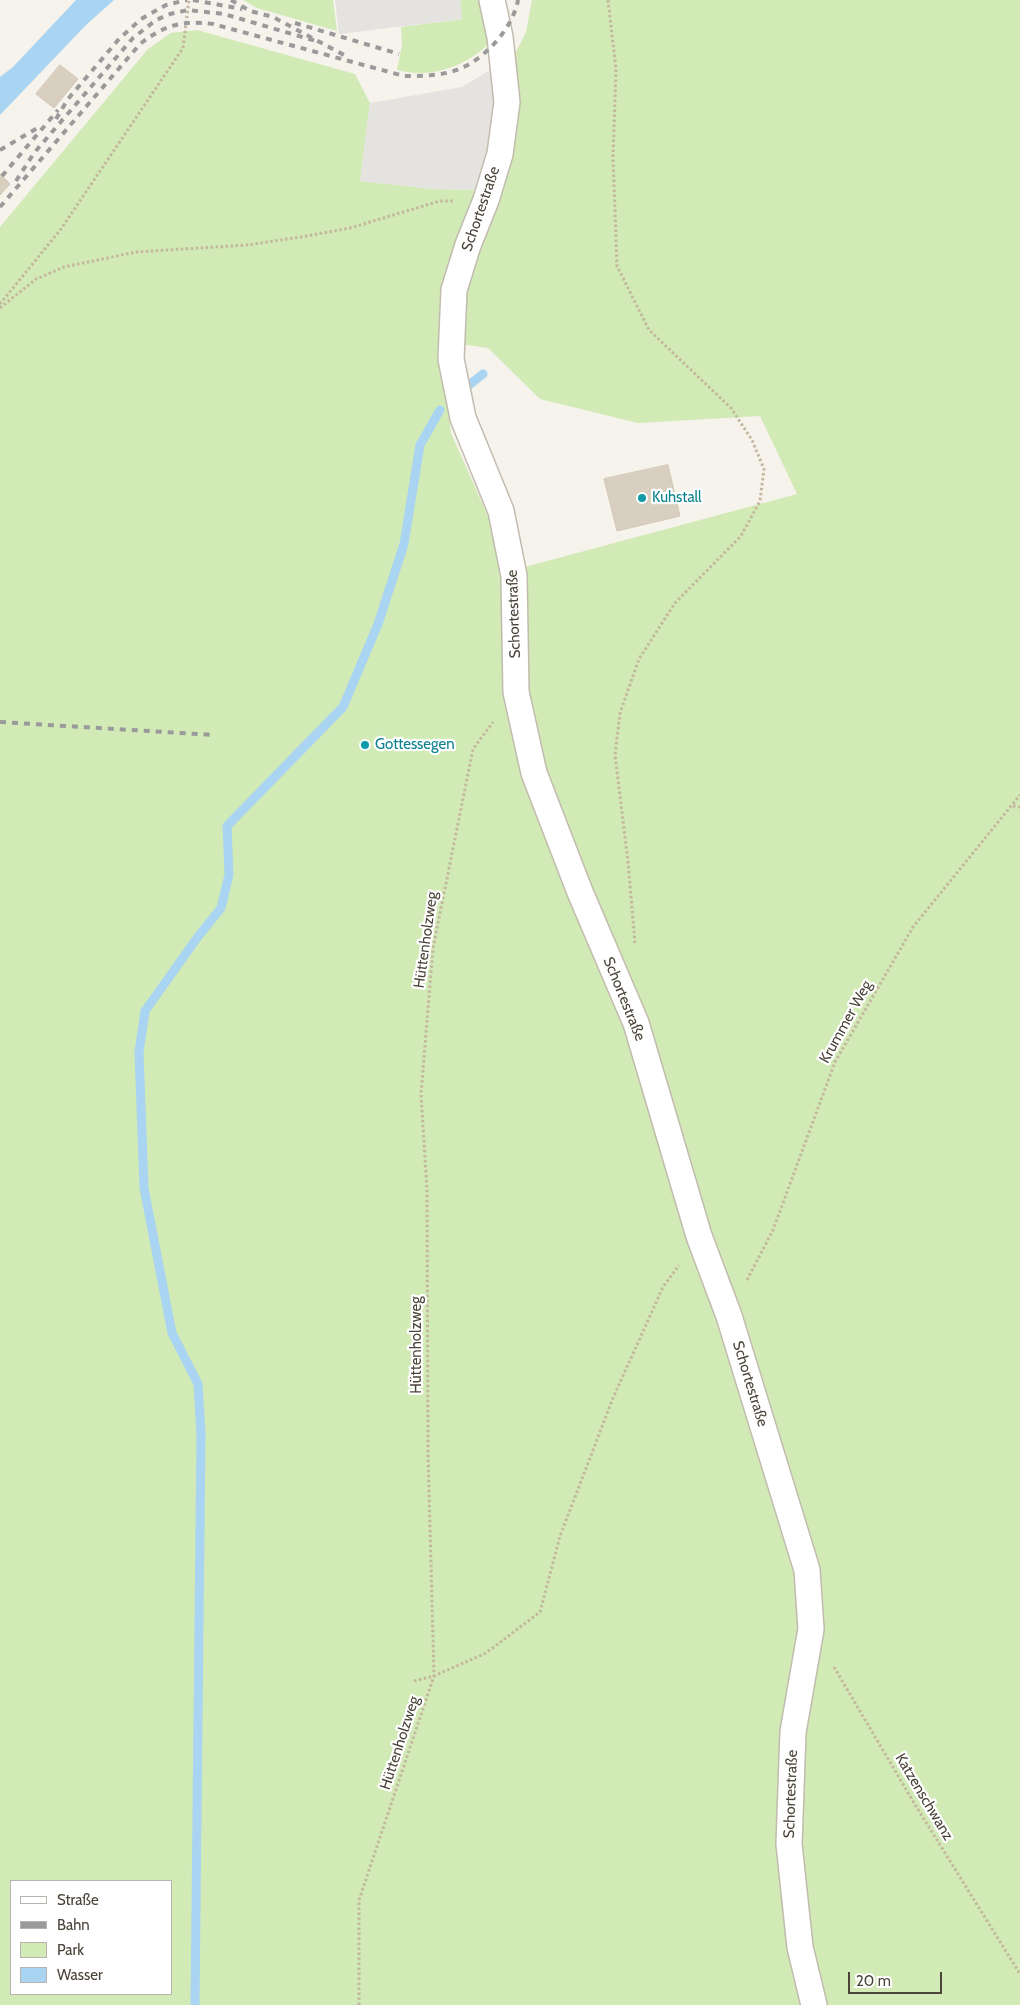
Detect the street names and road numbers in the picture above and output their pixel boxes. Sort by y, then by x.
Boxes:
street label: Schortestraße [458,164,504,254]
street label: Schortestraße [503,569,525,659]
street label: Hüttenholzweg [410,891,442,989]
street label: Schortestraße [599,954,649,1044]
street label: Krummer Weg [816,977,876,1067]
street label: Hüttenholzweg [408,1296,426,1394]
street label: Schortestraße [728,1339,772,1429]
street label: Hüttenholzweg [376,1694,424,1792]
street label: Schortestraße [780,1749,802,1839]
street label: Katzenschwanz [891,1750,957,1844]

